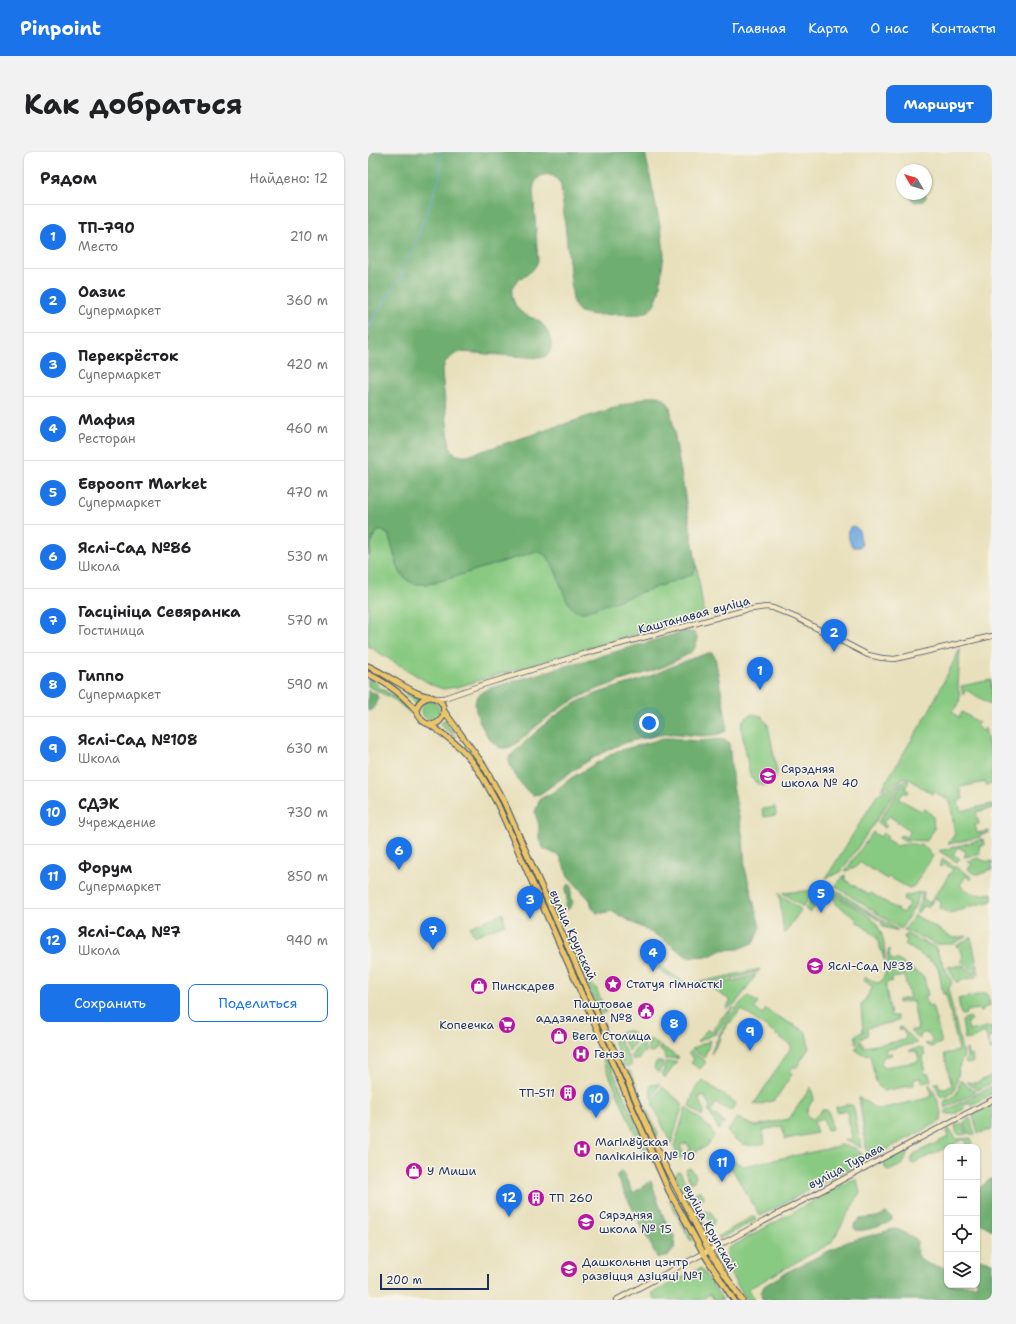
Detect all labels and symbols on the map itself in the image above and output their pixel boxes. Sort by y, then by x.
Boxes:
north arrow [896,164,932,200]
street label: Каштанавая вуліца [636,592,752,638]
pin: 2 [821,619,847,652]
pin: 1 [747,657,773,690]
your location [639,713,659,733]
place label: Сярэдняя школа № 40 [781,761,858,791]
school or university icon: Сярэдняя школа № 40 [758,766,778,786]
pin: 6 [386,837,412,870]
pin: 5 [808,880,834,913]
pin: 3 [517,886,543,919]
street label: вуліца Крупскай [546,887,600,983]
pin: 7 [420,917,446,950]
pin: 4 [640,939,666,972]
school or university icon: Яслі-Сад №38 [805,956,825,976]
place label: Яслі-Сад №38 [828,958,914,974]
place icon: Статуя гімнасткі [603,974,623,994]
shop icon: Пинскдрев [469,976,489,996]
place label: Статуя гімнасткі [626,976,723,992]
place label: Пинскдрев [492,978,555,994]
place label: Паштовае аддзяленне №8 [536,996,633,1026]
public building icon: Паштовае аддзяленне №8 [636,1001,656,1021]
pin: 8 [661,1010,687,1043]
supermarket icon: Копеечка [497,1015,517,1035]
place label: Копеечка [439,1017,495,1033]
pin: 9 [737,1018,763,1051]
shop icon: Вега Столица [549,1026,569,1046]
place label: Вега Столица [572,1028,651,1044]
hospital icon: Генэз [571,1044,591,1064]
place label: Генэз [594,1046,625,1062]
building icon: ТП-511 [558,1083,578,1103]
place label: ТП-511 [519,1085,555,1101]
pin: 10 [583,1085,609,1118]
place label: Магілёўская паліклініка № 10 [595,1134,695,1164]
hospital icon: Магілёўская паліклініка № 10 [572,1139,592,1159]
street label: вуліца Турава [805,1139,887,1193]
pin: 11 [709,1149,735,1182]
shop icon: У Миши [404,1161,424,1181]
place label: У Миши [427,1163,476,1179]
street label: вуліца Крупскай [679,1182,741,1275]
pin: 12 [496,1184,522,1217]
building icon: ТП 260 [526,1188,546,1208]
place label: ТП 260 [549,1190,593,1206]
place label: Сярэдняя школа № 15 [599,1207,672,1237]
school or university icon: Сярэдняя школа № 15 [576,1212,596,1232]
place label: Дашкольны цэнтр развіцця дзіцяці №1 [582,1254,703,1284]
school or university icon: Дашкольны цэнтр развіцця дзіцяці №1 [559,1259,579,1279]
scale bar [380,1272,489,1291]

